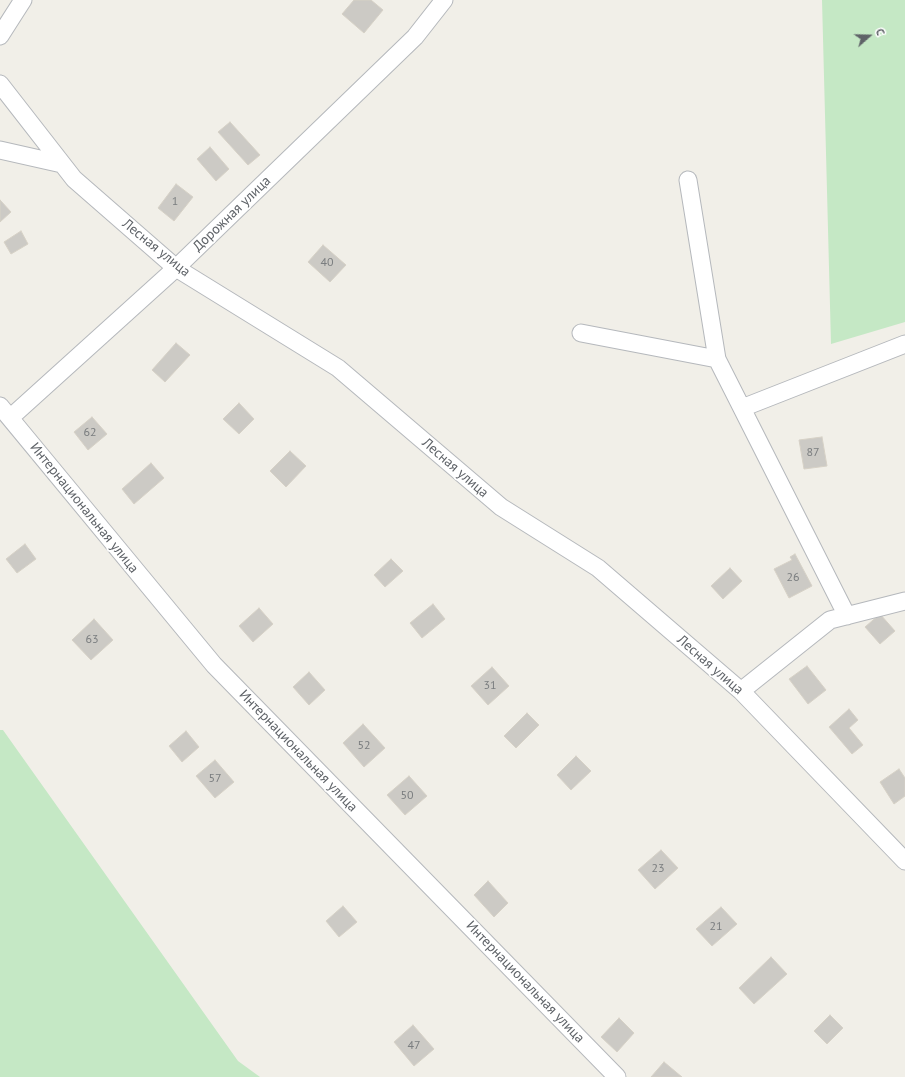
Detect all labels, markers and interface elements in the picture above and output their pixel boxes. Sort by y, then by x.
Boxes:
north arrow [849,16,889,56]
text: С [873,27,888,37]
street label: Дорожная улица [190,173,274,255]
house number: 1 [172,195,178,209]
street label: Лесная улица [119,216,193,280]
house number: 40 [320,256,334,270]
house number: 62 [83,426,97,440]
street label: Лесная улица [418,435,492,501]
street label: Интернациональная улица [26,439,142,577]
house number: 87 [806,446,820,460]
house number: 26 [786,571,800,585]
street label: Лесная улица [673,632,747,698]
house number: 63 [85,633,99,647]
house number: 31 [483,679,497,693]
street label: Интернациональная улица [235,687,361,815]
house number: 52 [357,739,371,753]
house number: 57 [208,772,222,786]
house number: 50 [400,789,414,803]
house number: 23 [651,862,665,876]
street label: Интернациональная улица [462,918,588,1046]
house number: 21 [709,920,723,934]
house number: 47 [407,1039,421,1053]

